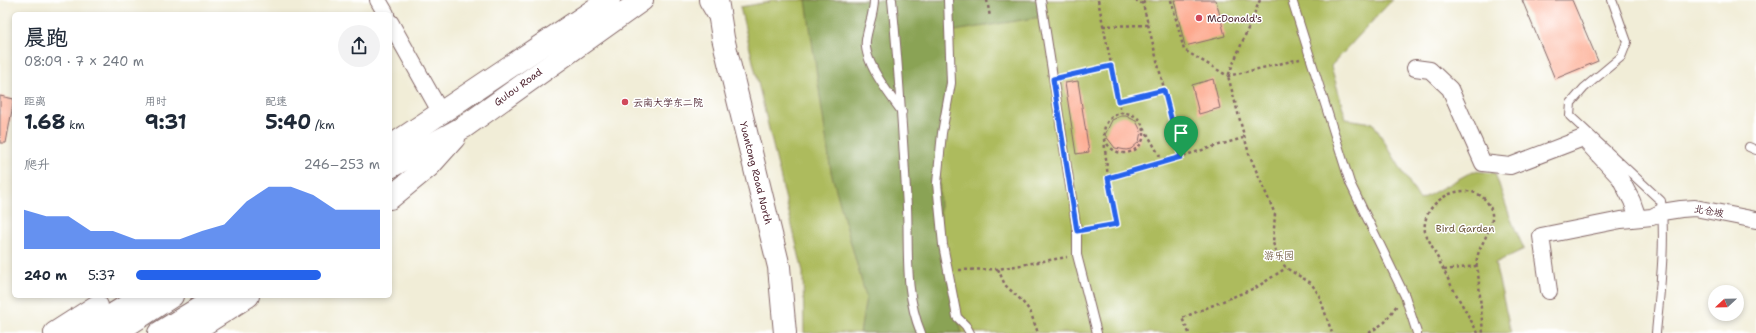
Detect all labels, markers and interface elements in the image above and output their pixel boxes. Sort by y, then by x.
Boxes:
place label: McDonald's [1207,12,1262,25]
marker: McDonald's [1194,13,1204,23]
text: 晨跑 [24,23,68,52]
button: share [338,25,380,67]
text: 08:09 · 7 × 240 m [24,53,144,70]
street label: Gulou Road [491,65,545,109]
text: 距离 [24,94,46,109]
text: 用时 [145,94,167,109]
text: 配速 [265,94,287,109]
place label: 云南大学东二院 [633,96,703,109]
marker: 云南大学东二院 [620,97,630,107]
text: 1.68 [24,109,65,135]
text: 9:31 [145,109,187,135]
text: 5:40 [265,109,311,135]
pin [1164,116,1198,157]
text: km [65,118,85,133]
text: /km [311,118,335,133]
street label: Yuantong Road North [737,120,775,226]
icon: arrive [1170,122,1192,144]
text: 爬升 [24,156,50,173]
text: 246–253 m [304,156,380,173]
street label: 北仓坡 [1693,202,1725,220]
park label: Bird Garden [1436,222,1494,235]
park label: 游乐园 [1264,249,1294,262]
text: 240 m [24,267,67,284]
text: 5:37 [88,267,115,284]
north arrow [1708,285,1744,321]
map controls [1708,285,1744,321]

